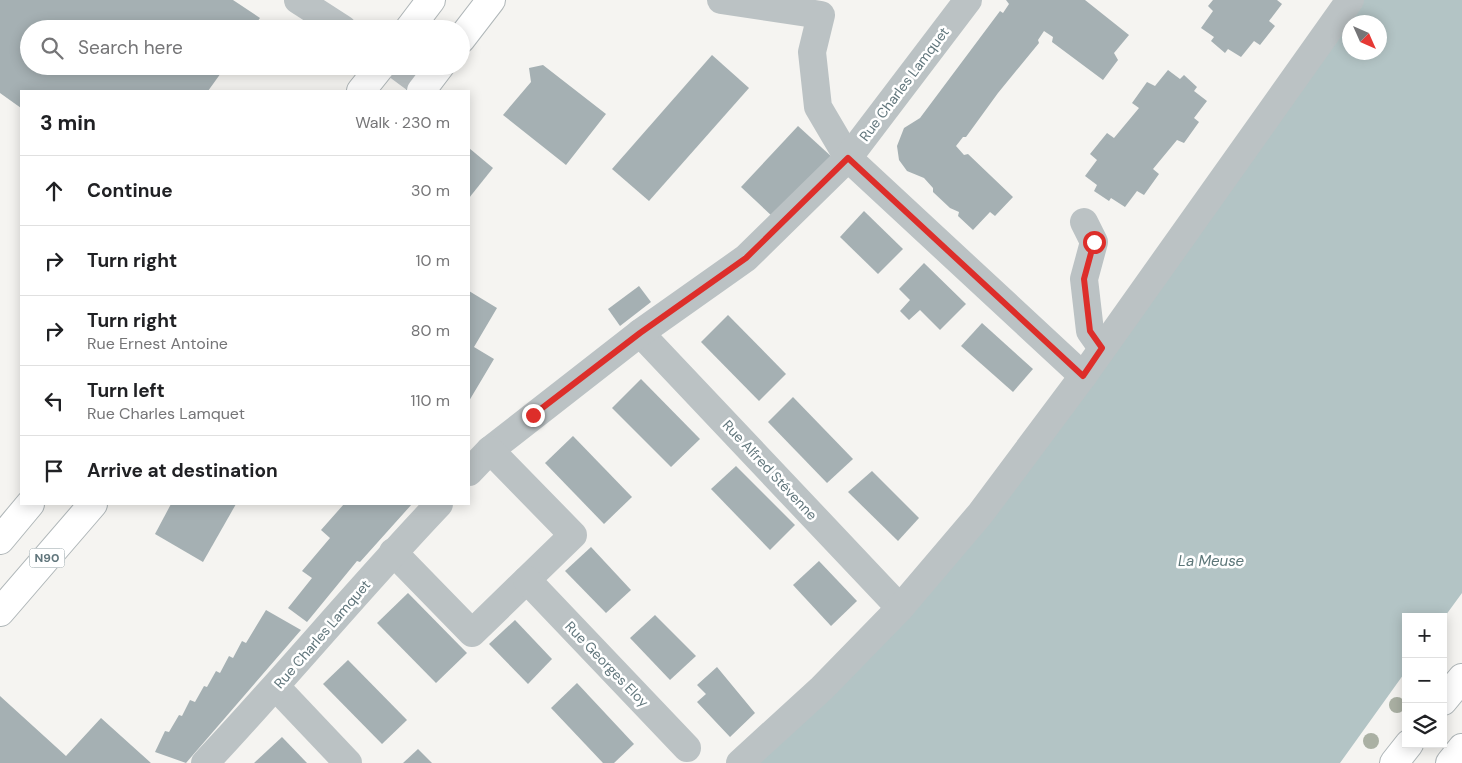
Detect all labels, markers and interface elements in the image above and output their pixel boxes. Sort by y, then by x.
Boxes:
north arrow [1342,15,1387,60]
search box [20,20,470,75]
street label: Rue Charles Lamquet [855,23,953,145]
icon: search [38,34,66,62]
text: Search here [78,35,183,60]
text: 3 min [40,109,96,137]
text: Walk · 230 m [355,112,450,133]
icon: ahead [40,177,68,205]
text: Continue [87,178,173,203]
text: 30 m [411,180,450,201]
route start [1083,231,1106,254]
icon: right [40,247,68,275]
text: Turn right [87,248,177,273]
text: 10 m [416,250,450,271]
text: Turn right [87,308,177,333]
icon: right [40,317,68,345]
text: 80 m [411,320,450,341]
text: Rue Ernest Antoine [87,333,228,354]
text: Turn left [87,378,165,403]
icon: left [40,387,68,415]
text: 110 m [411,390,450,411]
text: Rue Charles Lamquet [87,403,245,424]
route end [522,404,545,427]
street label: Rue Alfred Stévenne [719,416,821,524]
icon: arrive [40,457,68,485]
text: Arrive at destination [87,458,278,483]
road number: N90 [30,548,64,568]
water label: La Meuse [1178,551,1244,571]
street label: Rue Charles Lamquet [270,576,374,692]
map controls [1402,613,1447,748]
button: + [1402,613,1447,658]
street label: Rue Georges Eloy [561,617,653,711]
button: − [1402,658,1447,703]
button: layers [1402,703,1447,748]

